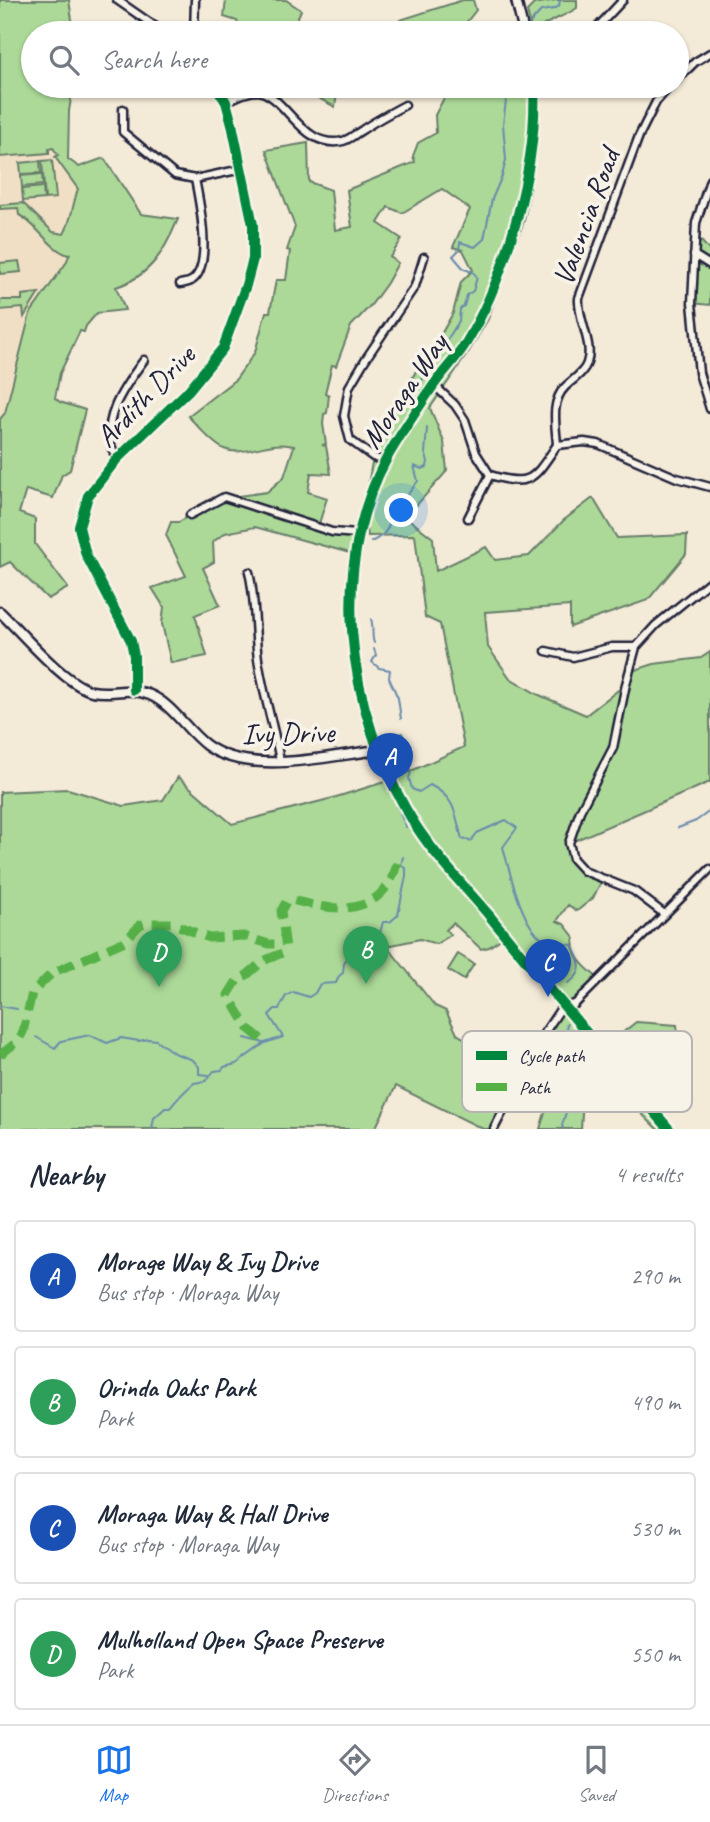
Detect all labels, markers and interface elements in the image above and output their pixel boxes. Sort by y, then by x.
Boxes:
search box [21,21,689,98]
icon: search [45,41,83,79]
text: Search here [101,43,207,76]
street label: Valencia Road [544,140,630,290]
street label: Moraga Way [352,324,458,456]
street label: Ardith Drive [87,335,205,455]
your location [384,493,418,527]
street label: Ivy Drive [241,713,337,753]
pin: A [367,733,413,791]
pin: B [343,926,389,984]
pin: D [136,929,182,987]
pin: C [525,939,571,997]
legend [462,1031,692,1112]
text: Cycle path [519,1044,585,1068]
text: Path [519,1076,552,1100]
text: Nearby [28,1156,104,1194]
text: 4 results [615,1160,682,1189]
text: Morage Way & Ivy Drive [97,1245,317,1278]
text: A [47,1262,59,1291]
text: 290 m [631,1262,680,1291]
text: Bus stop · Moraga Way [97,1278,278,1307]
text: Orinda Oaks Park [97,1371,255,1404]
text: B [47,1388,59,1417]
text: 490 m [631,1388,680,1417]
text: Park [97,1404,133,1433]
text: Moraga Way & Hall Drive [97,1497,328,1530]
text: C [48,1514,58,1543]
text: 530 m [631,1514,680,1543]
text: Bus stop · Moraga Way [97,1530,278,1559]
text: Mulholland Open Space Preserve [97,1623,383,1656]
text: D [46,1640,60,1669]
text: 550 m [631,1640,680,1669]
text: Park [97,1656,133,1685]
tab: Map [95,1741,133,1807]
tab: Directions [322,1741,388,1807]
tab: Saved [577,1741,615,1807]

